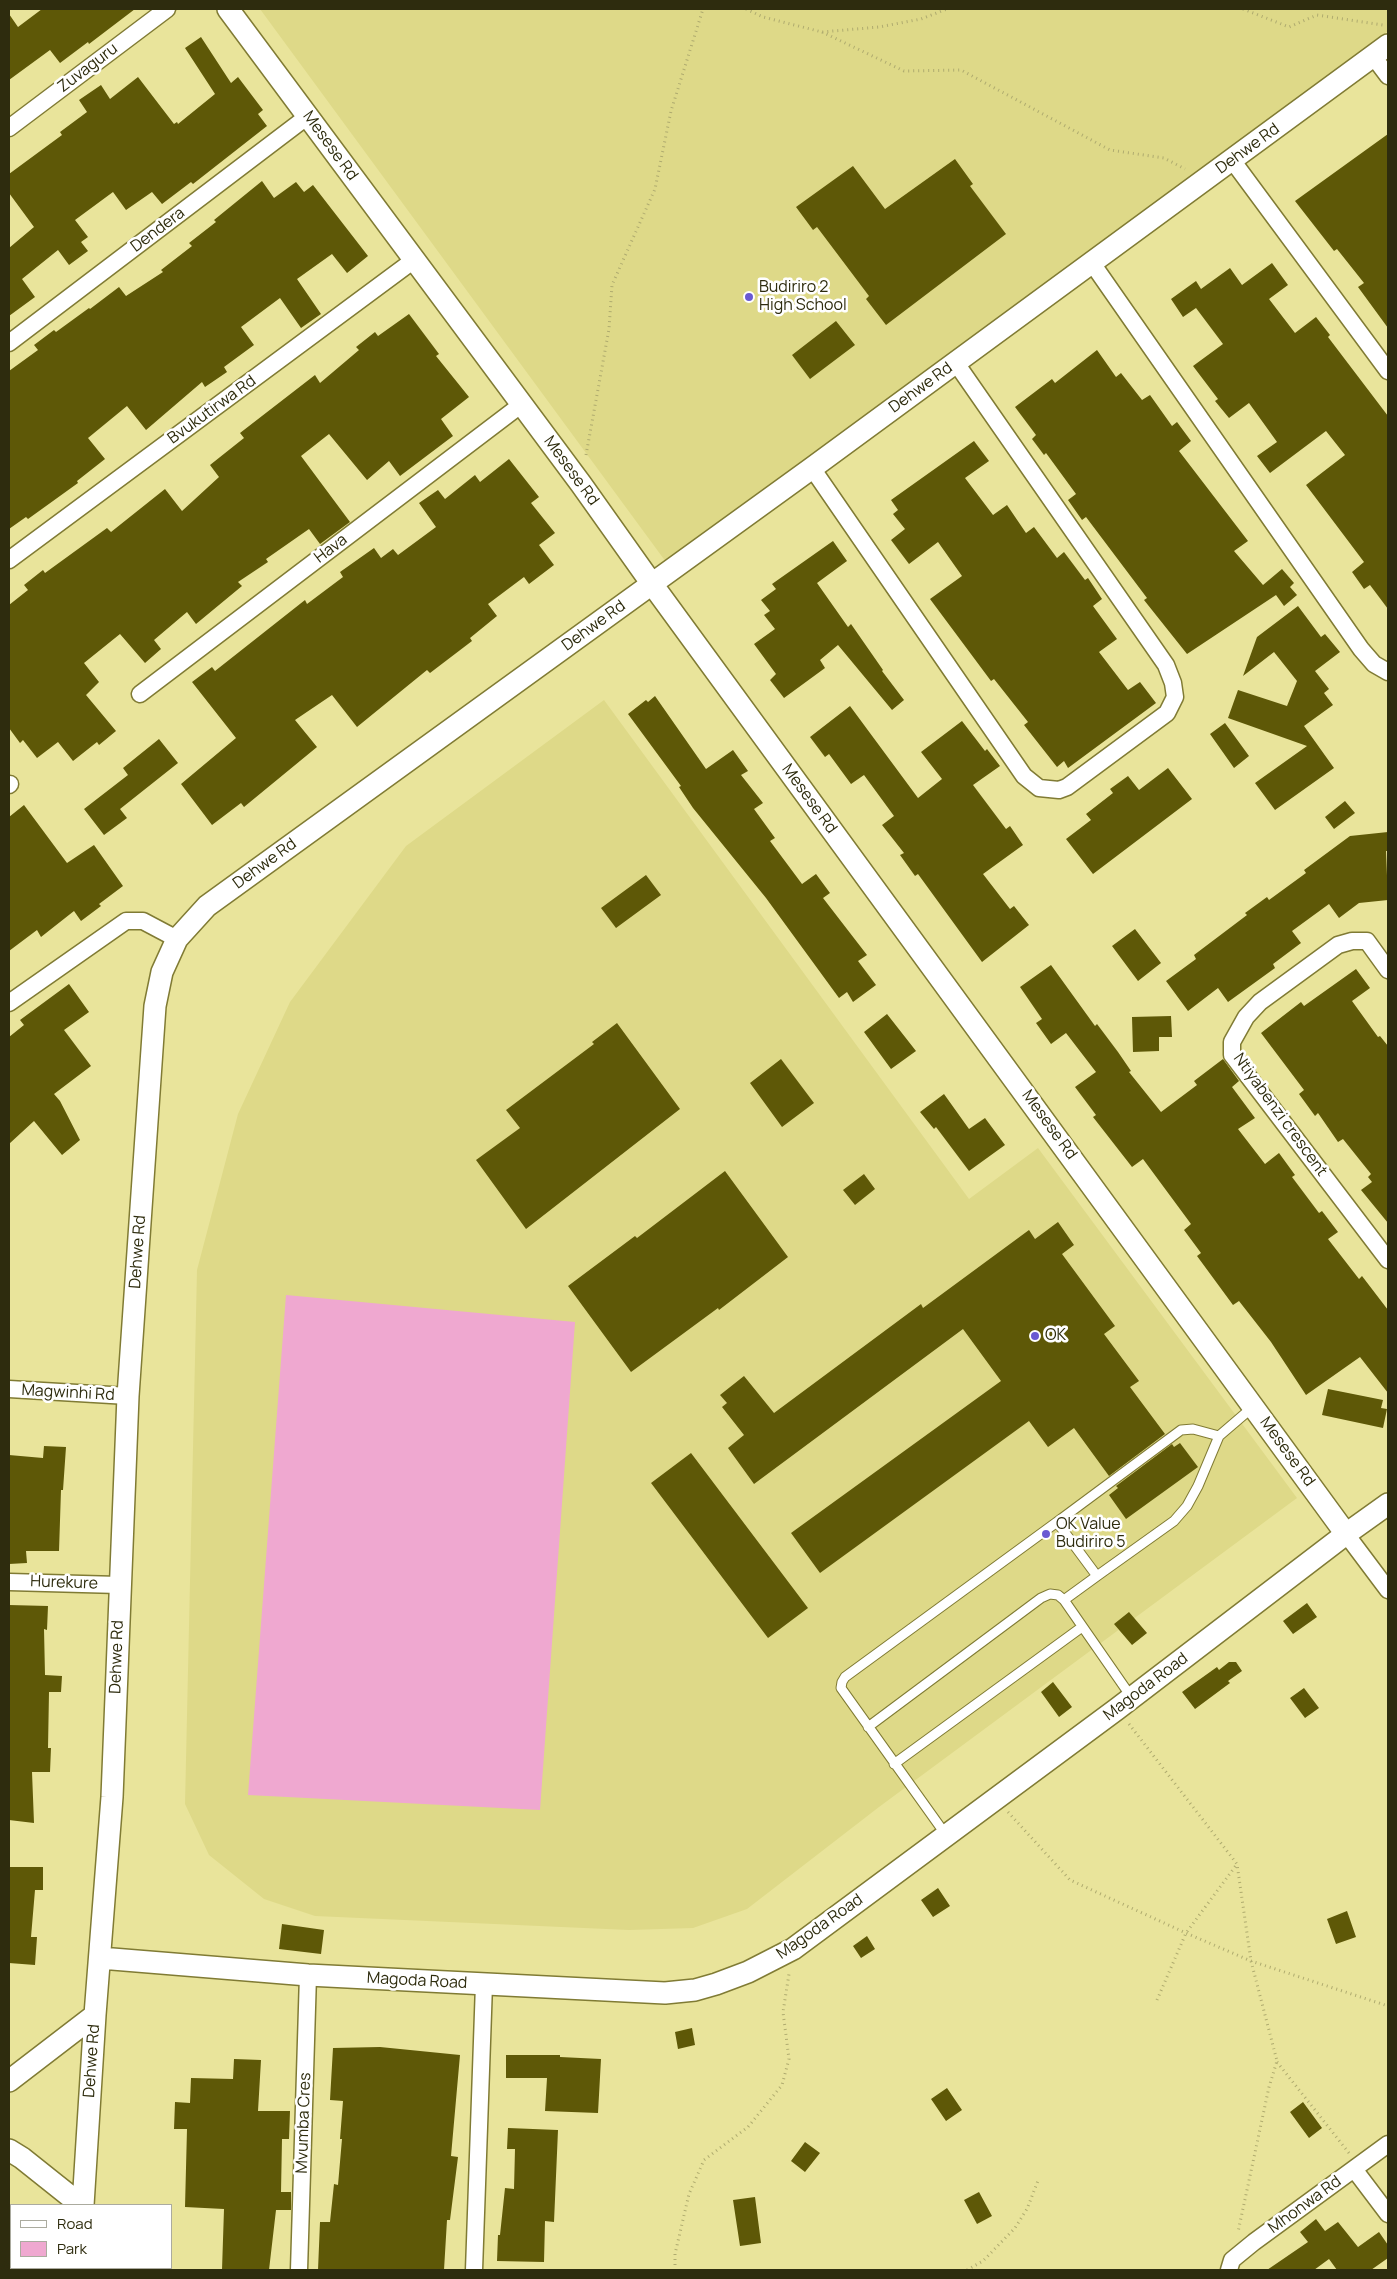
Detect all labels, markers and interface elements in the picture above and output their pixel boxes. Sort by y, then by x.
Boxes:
street label: Zuvaguru [54,39,122,97]
street label: Mesese Rd [298,108,362,184]
street label: Dehwe Rd [1213,120,1283,178]
street label: Dendera [127,204,189,256]
place label: Budiriro 2 High School [759,278,847,316]
marker: Budiriro 2 High School [743,291,755,303]
street label: Dehwe Rd [886,359,956,417]
street label: Bvukutirwa Rd [164,372,260,448]
street label: Mesese Rd [539,433,603,509]
street label: Hava [311,530,351,568]
street label: Dehwe Rd [559,597,629,655]
street label: Mesese Rd [777,761,841,837]
street label: Dehwe Rd [230,835,300,893]
street label: Ntiyabenzi crescent [1229,1050,1331,1180]
street label: Mesese Rd [1017,1087,1081,1163]
street label: Dehwe Rd [126,1215,150,1289]
place label: OK [1045,1326,1066,1346]
marker: OK [1029,1330,1041,1342]
street label: Magwinhi Rd [21,1381,115,1405]
street label: Mesese Rd [1255,1414,1319,1490]
place label: OK Value Budiriro 5 [1056,1515,1126,1553]
marker: OK Value Budiriro 5 [1040,1528,1052,1540]
street label: Hurekure [30,1572,98,1594]
street label: Dehwe Rd [106,1620,128,1694]
street label: Magoda Road [1100,1649,1192,1725]
street label: Magoda Road [773,1890,867,1964]
street label: Magoda Road [366,1969,468,1993]
street label: Dehwe Rd [80,2024,104,2098]
street label: Mvumba Cres [293,2072,315,2174]
street label: Mhonwa Rd [1265,2172,1345,2238]
legend [10,2204,172,2269]
text: Road [57,2213,93,2234]
text: Park [57,2238,87,2259]

